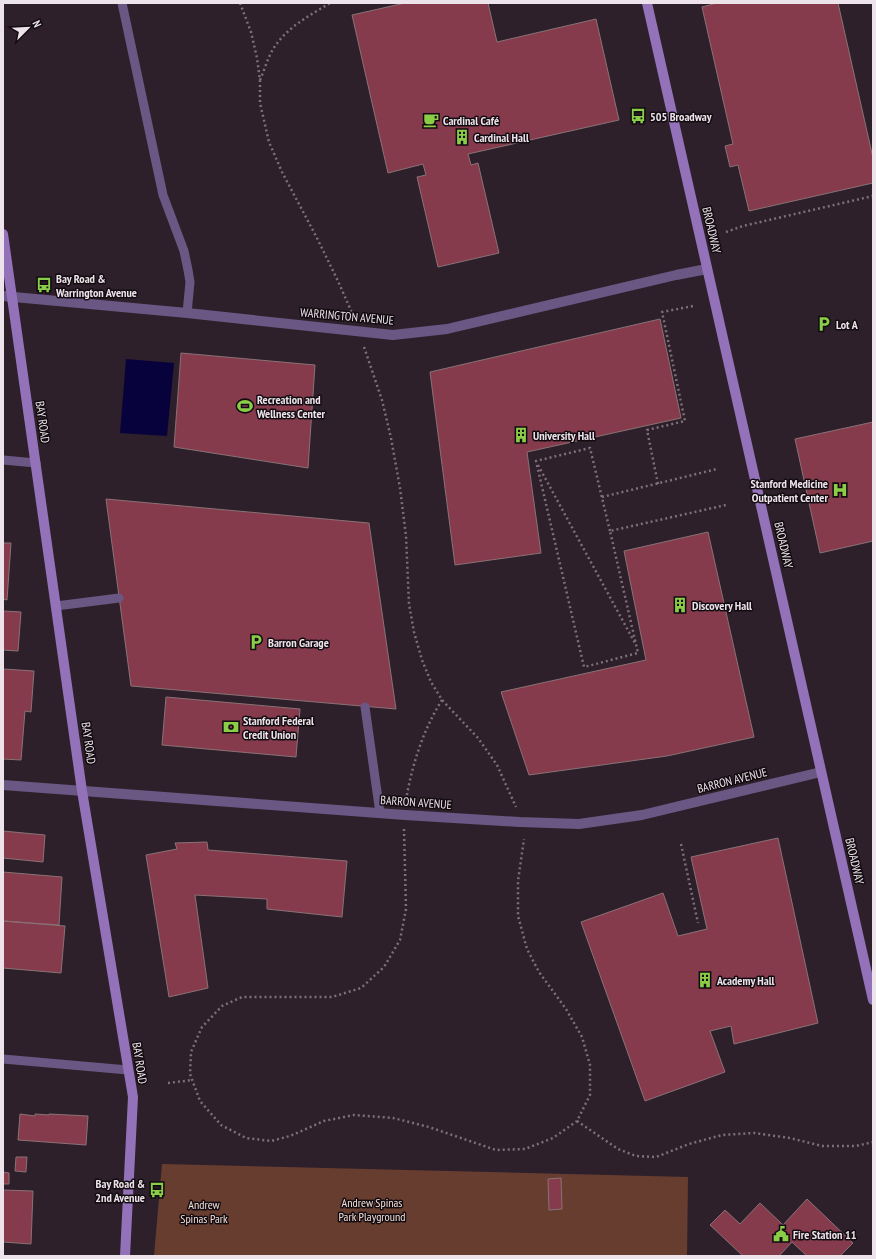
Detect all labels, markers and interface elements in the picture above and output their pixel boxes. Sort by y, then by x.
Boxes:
north arrow [8,8,48,48]
text: N [30,18,45,30]
bus stop icon: 505 Broadway [629,107,647,125]
place label: 505 Broadway [650,109,712,124]
cafe icon: Cardinal Café [422,111,440,129]
place label: Cardinal Café [443,113,499,128]
building icon: Cardinal Hall [453,128,471,146]
place label: Cardinal Hall [474,130,529,145]
street label: BROADWAY [699,205,725,255]
place label: Bay Road & Warrington Avenue [55,271,137,300]
bus stop icon: Bay Road & Warrington Avenue [35,276,53,294]
street label: WARRINGTON AVENUE [299,304,395,328]
parking icon: Lot A [815,315,833,333]
place label: Lot A [836,317,859,332]
place label: Recreation and Wellness Center [256,392,326,421]
sports icon: Recreation and Wellness Center [236,397,254,415]
street label: BAY ROAD [33,400,53,444]
building icon: University Hall [512,426,530,444]
place label: University Hall [533,428,595,443]
place label: Stanford Medicine Outpatient Center [750,476,828,505]
hospital icon: Stanford Medicine Outpatient Center [831,481,849,499]
street label: BROADWAY [771,520,797,570]
building icon: Discovery Hall [671,596,689,614]
place label: Discovery Hall [692,598,752,613]
parking icon: Barron Garage [247,633,265,651]
place label: Barron Garage [268,635,329,650]
place label: Stanford Federal Credit Union [243,713,314,742]
bank icon: Stanford Federal Credit Union [222,718,240,736]
street label: BAY ROAD [79,721,99,765]
street label: BARRON AVENUE [695,764,769,796]
street label: BARRON AVENUE [380,792,452,812]
street label: BROADWAY [842,836,868,886]
building icon: Academy Hall [696,971,714,989]
place label: Academy Hall [716,973,775,988]
street label: BAY ROAD [129,1041,151,1085]
place label: Bay Road & 2nd Avenue [95,1176,145,1205]
bus stop icon: Bay Road & 2nd Avenue [148,1181,166,1199]
park label: Andrew Spinas Park Playground [339,1195,405,1224]
park label: Andrew Spinas Park [180,1197,228,1226]
public building icon: Fire Station 11 [772,1225,790,1243]
place label: Fire Station 11 [793,1227,857,1242]

